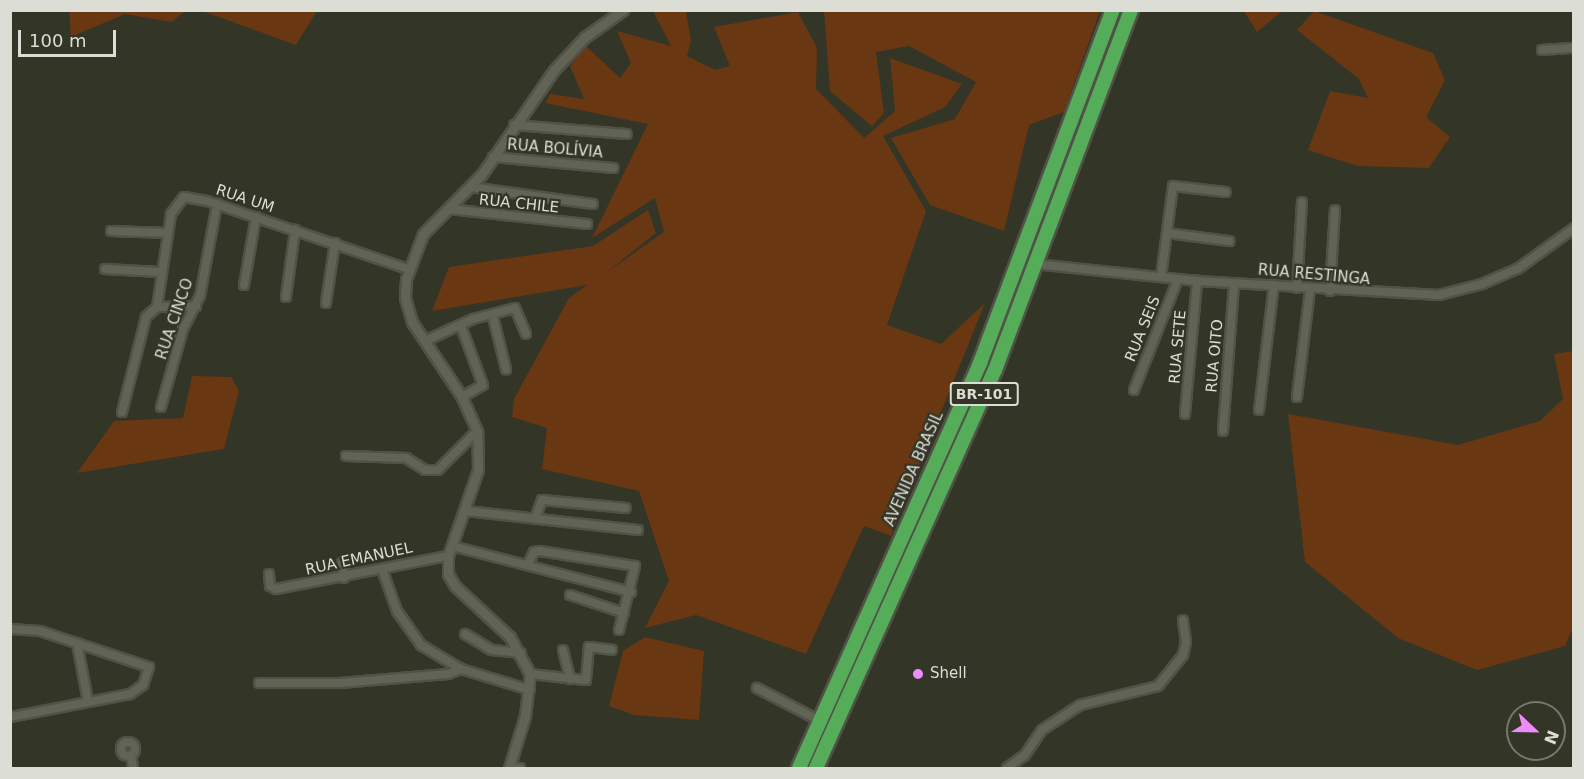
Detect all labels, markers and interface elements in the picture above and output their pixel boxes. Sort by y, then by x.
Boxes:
scale bar [21,18,118,56]
text: 100 m [29,30,87,51]
street label: RUA BOLÍVIA [506,136,604,162]
street label: RUA UM [214,181,276,217]
street label: RUA CHILE [478,191,560,217]
street label: RUA RESTINGA [1257,261,1371,289]
street label: RUA CINCO [153,276,197,362]
street label: RUA SEIS [1122,293,1164,365]
street label: RUA SETE [1166,309,1190,385]
street label: RUA OITO [1203,319,1227,393]
road number: BR-101 [950,383,1018,405]
street label: AVENIDA BRASIL [881,409,947,529]
street label: RUA EMANUEL [304,539,414,579]
place label: Shell [930,665,967,683]
marker: Shell [911,667,925,681]
north arrow [1506,701,1566,761]
text: N [1540,727,1563,747]

